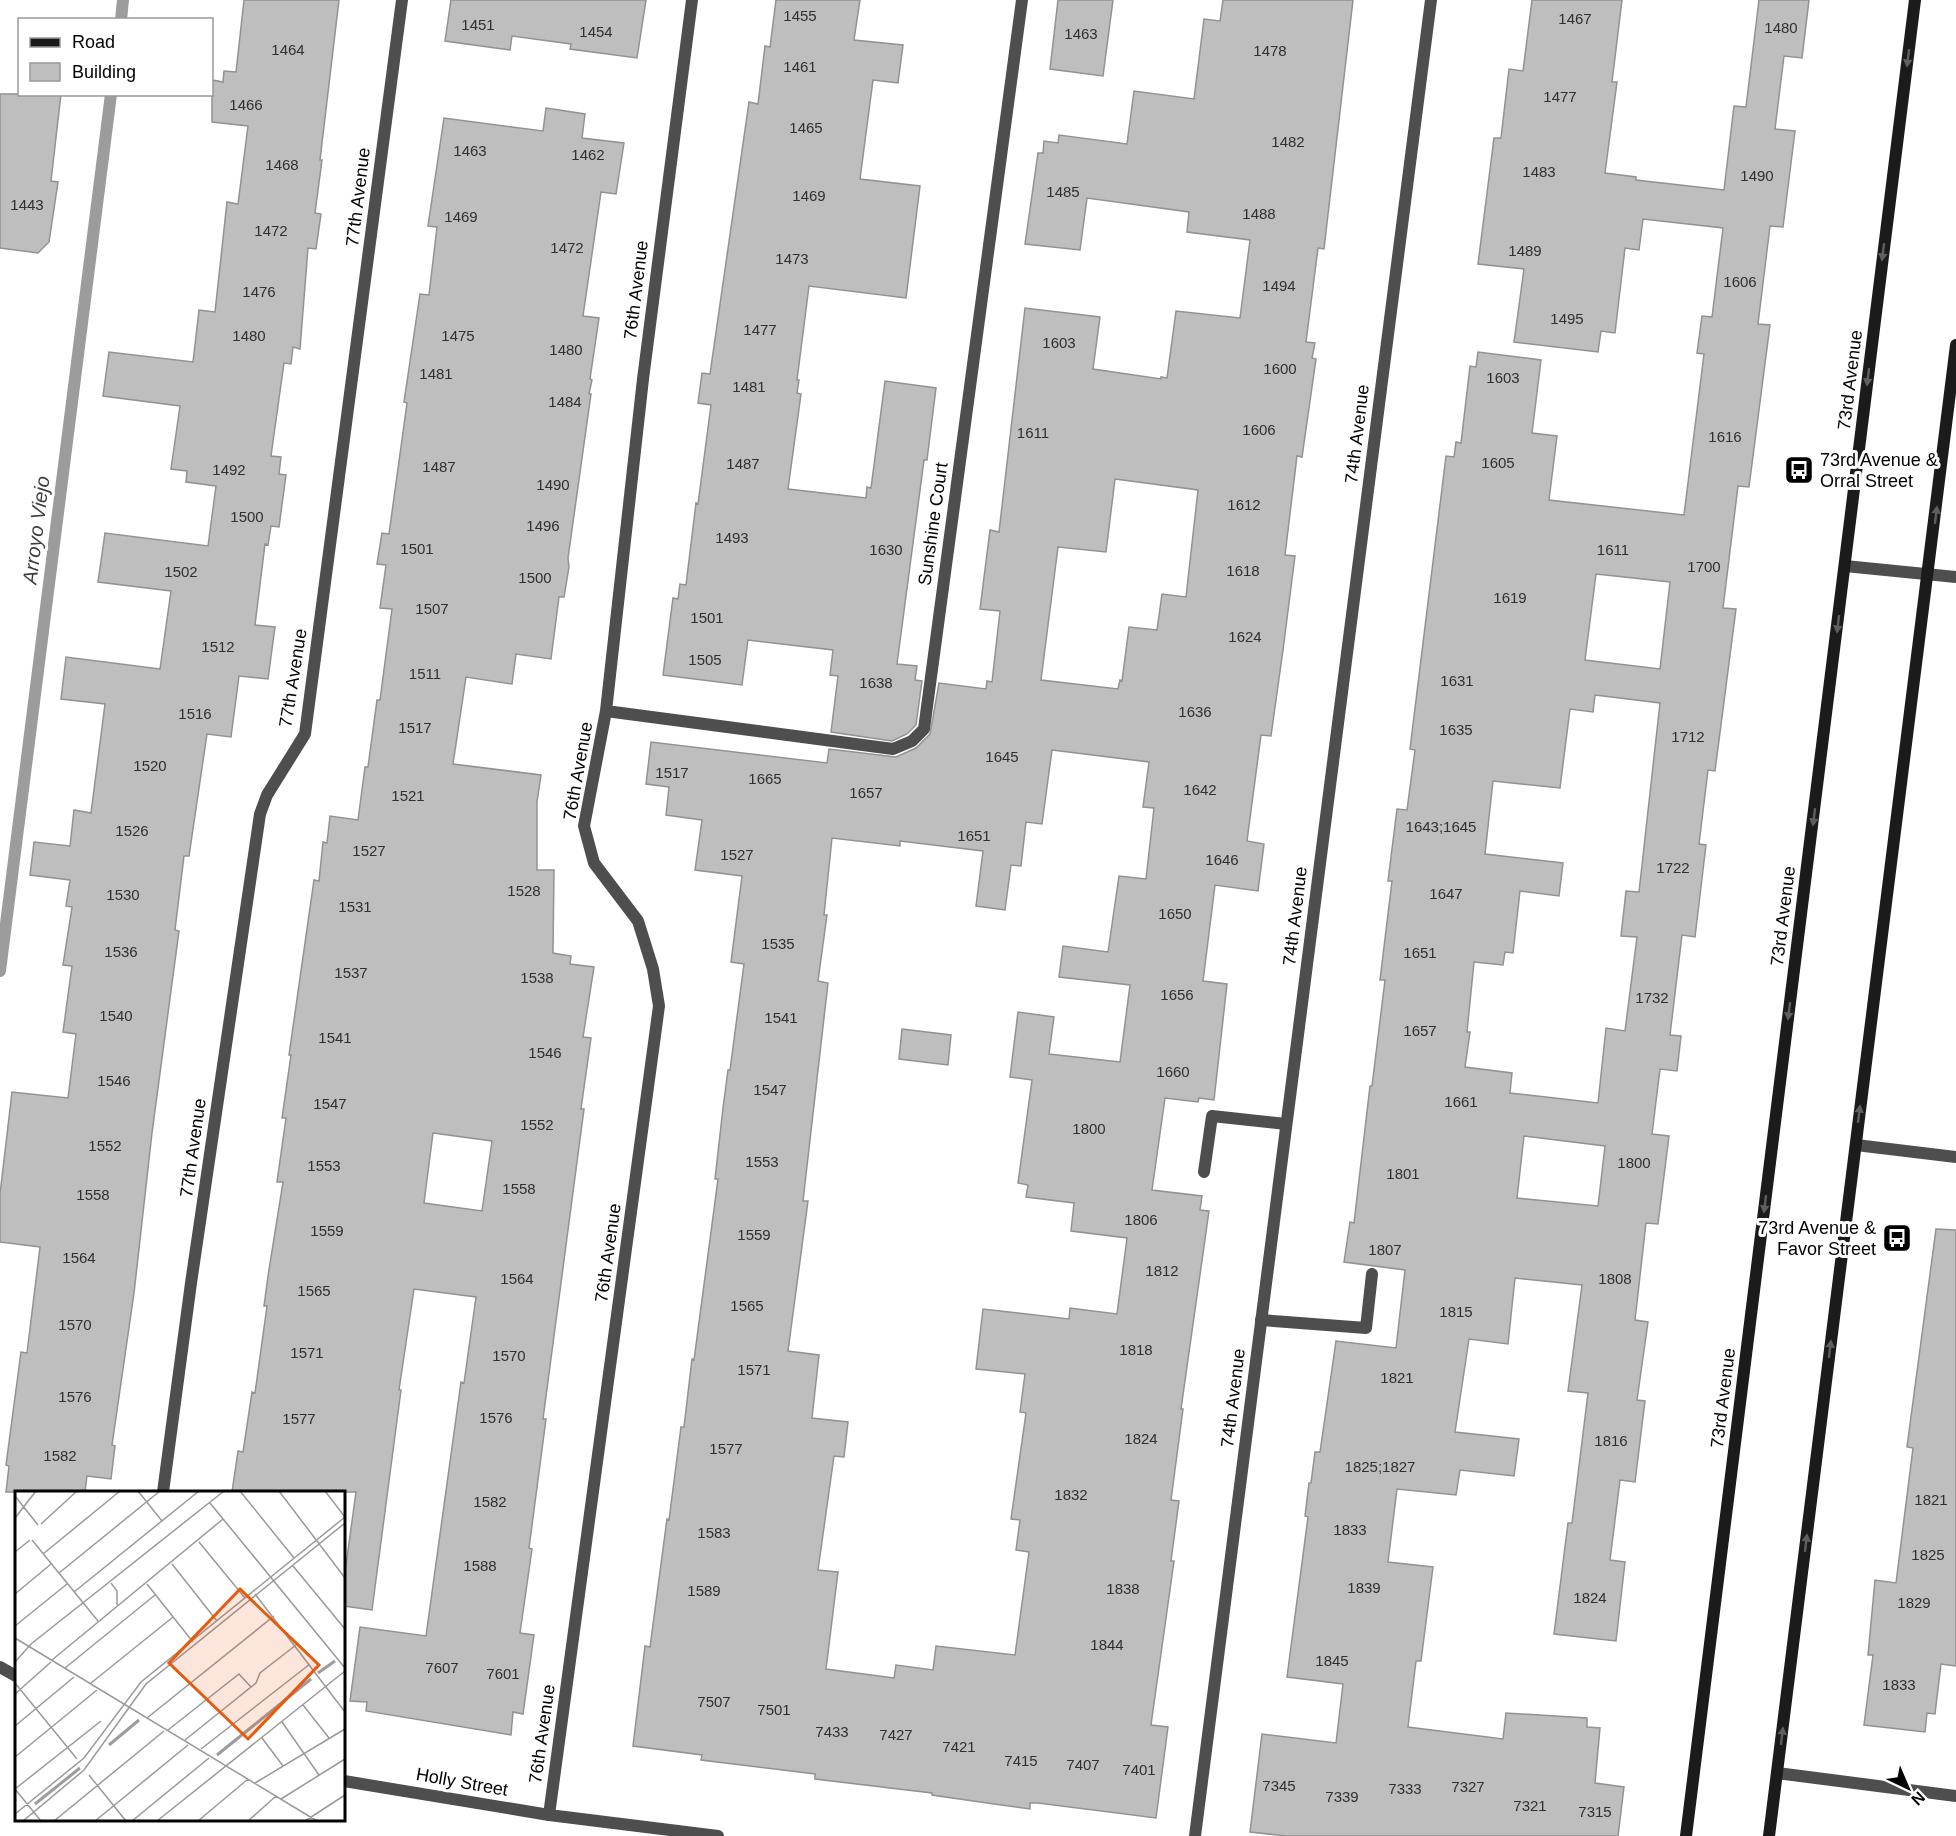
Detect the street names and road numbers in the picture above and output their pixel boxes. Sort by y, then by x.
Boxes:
street label: 77th Avenue [342,146,374,248]
street label: 76th Avenue [620,239,652,341]
street label: 73rd Avenue [1834,329,1866,431]
street label: 74th Avenue [1341,383,1373,485]
street label: Sunshine Court [914,461,952,587]
street label: 77th Avenue [275,627,311,729]
street label: 76th Avenue [559,720,597,822]
street label: 74th Avenue [1279,865,1311,967]
street label: 73rd Avenue [1767,865,1799,967]
street label: 77th Avenue [176,1097,210,1199]
street label: 76th Avenue [591,1202,625,1304]
street label: 74th Avenue [1217,1347,1249,1449]
street label: 73rd Avenue [1707,1347,1739,1449]
street label: 76th Avenue [525,1683,559,1785]
street label: Holly Street [414,1764,510,1800]

